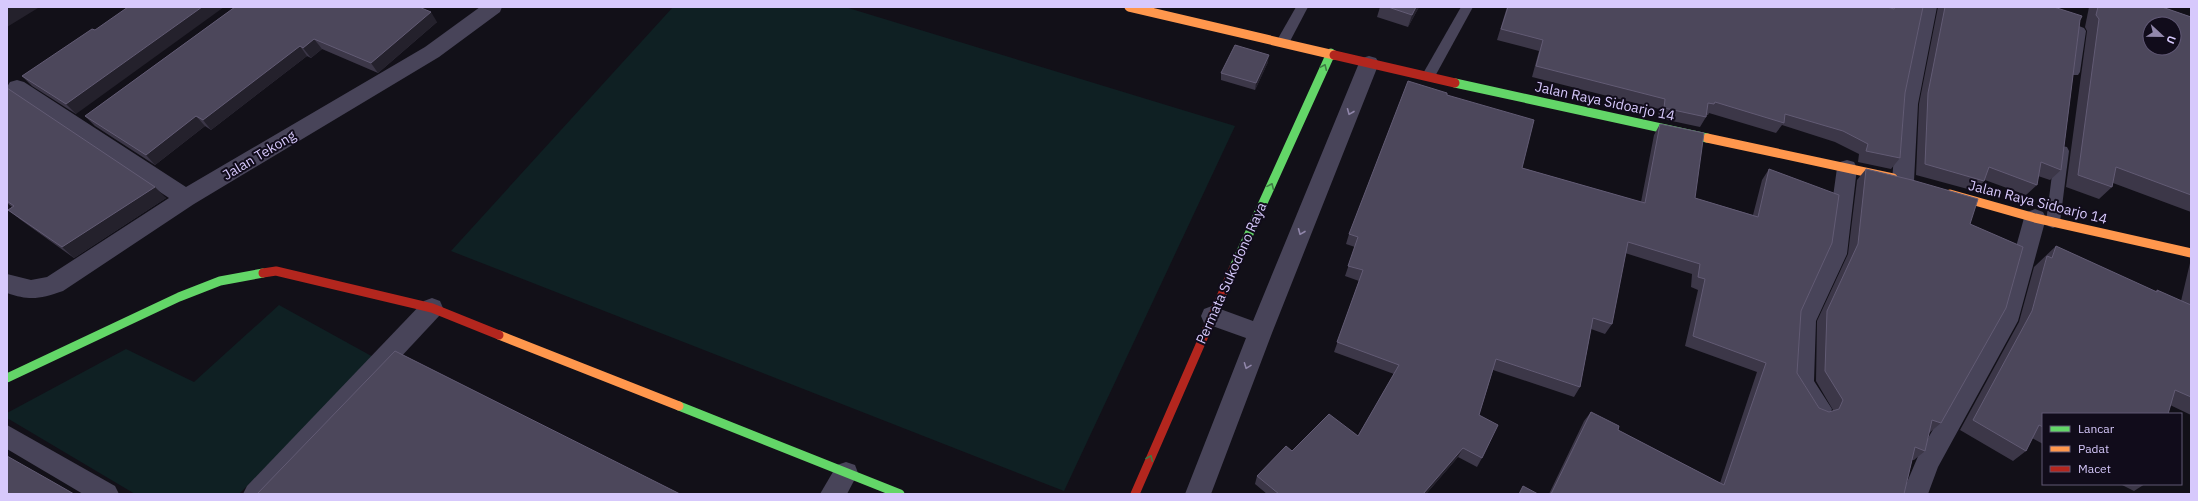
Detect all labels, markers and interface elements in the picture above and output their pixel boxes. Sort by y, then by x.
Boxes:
north arrow [2142,16,2182,56]
text: U [2163,34,2179,46]
one-way arrow [1319,64,1327,72]
street label: Jalan Raya Sidoarjo 14 [1533,77,1677,125]
one-way arrow [1346,108,1354,115]
street label: Jalan Tekong [219,126,299,184]
street label: Jalan Raya Sidoarjo 14 [1967,176,2109,228]
one-way arrow [1266,182,1274,190]
street label: Permata Sukodono Raya [1192,199,1271,347]
one-way arrow [1297,229,1305,236]
one-way arrow [1244,362,1252,369]
legend [2042,413,2182,485]
text: Lancar [2078,421,2115,436]
text: Padat [2078,441,2109,456]
one-way arrow [1146,455,1154,462]
text: Macet [2078,461,2111,476]

